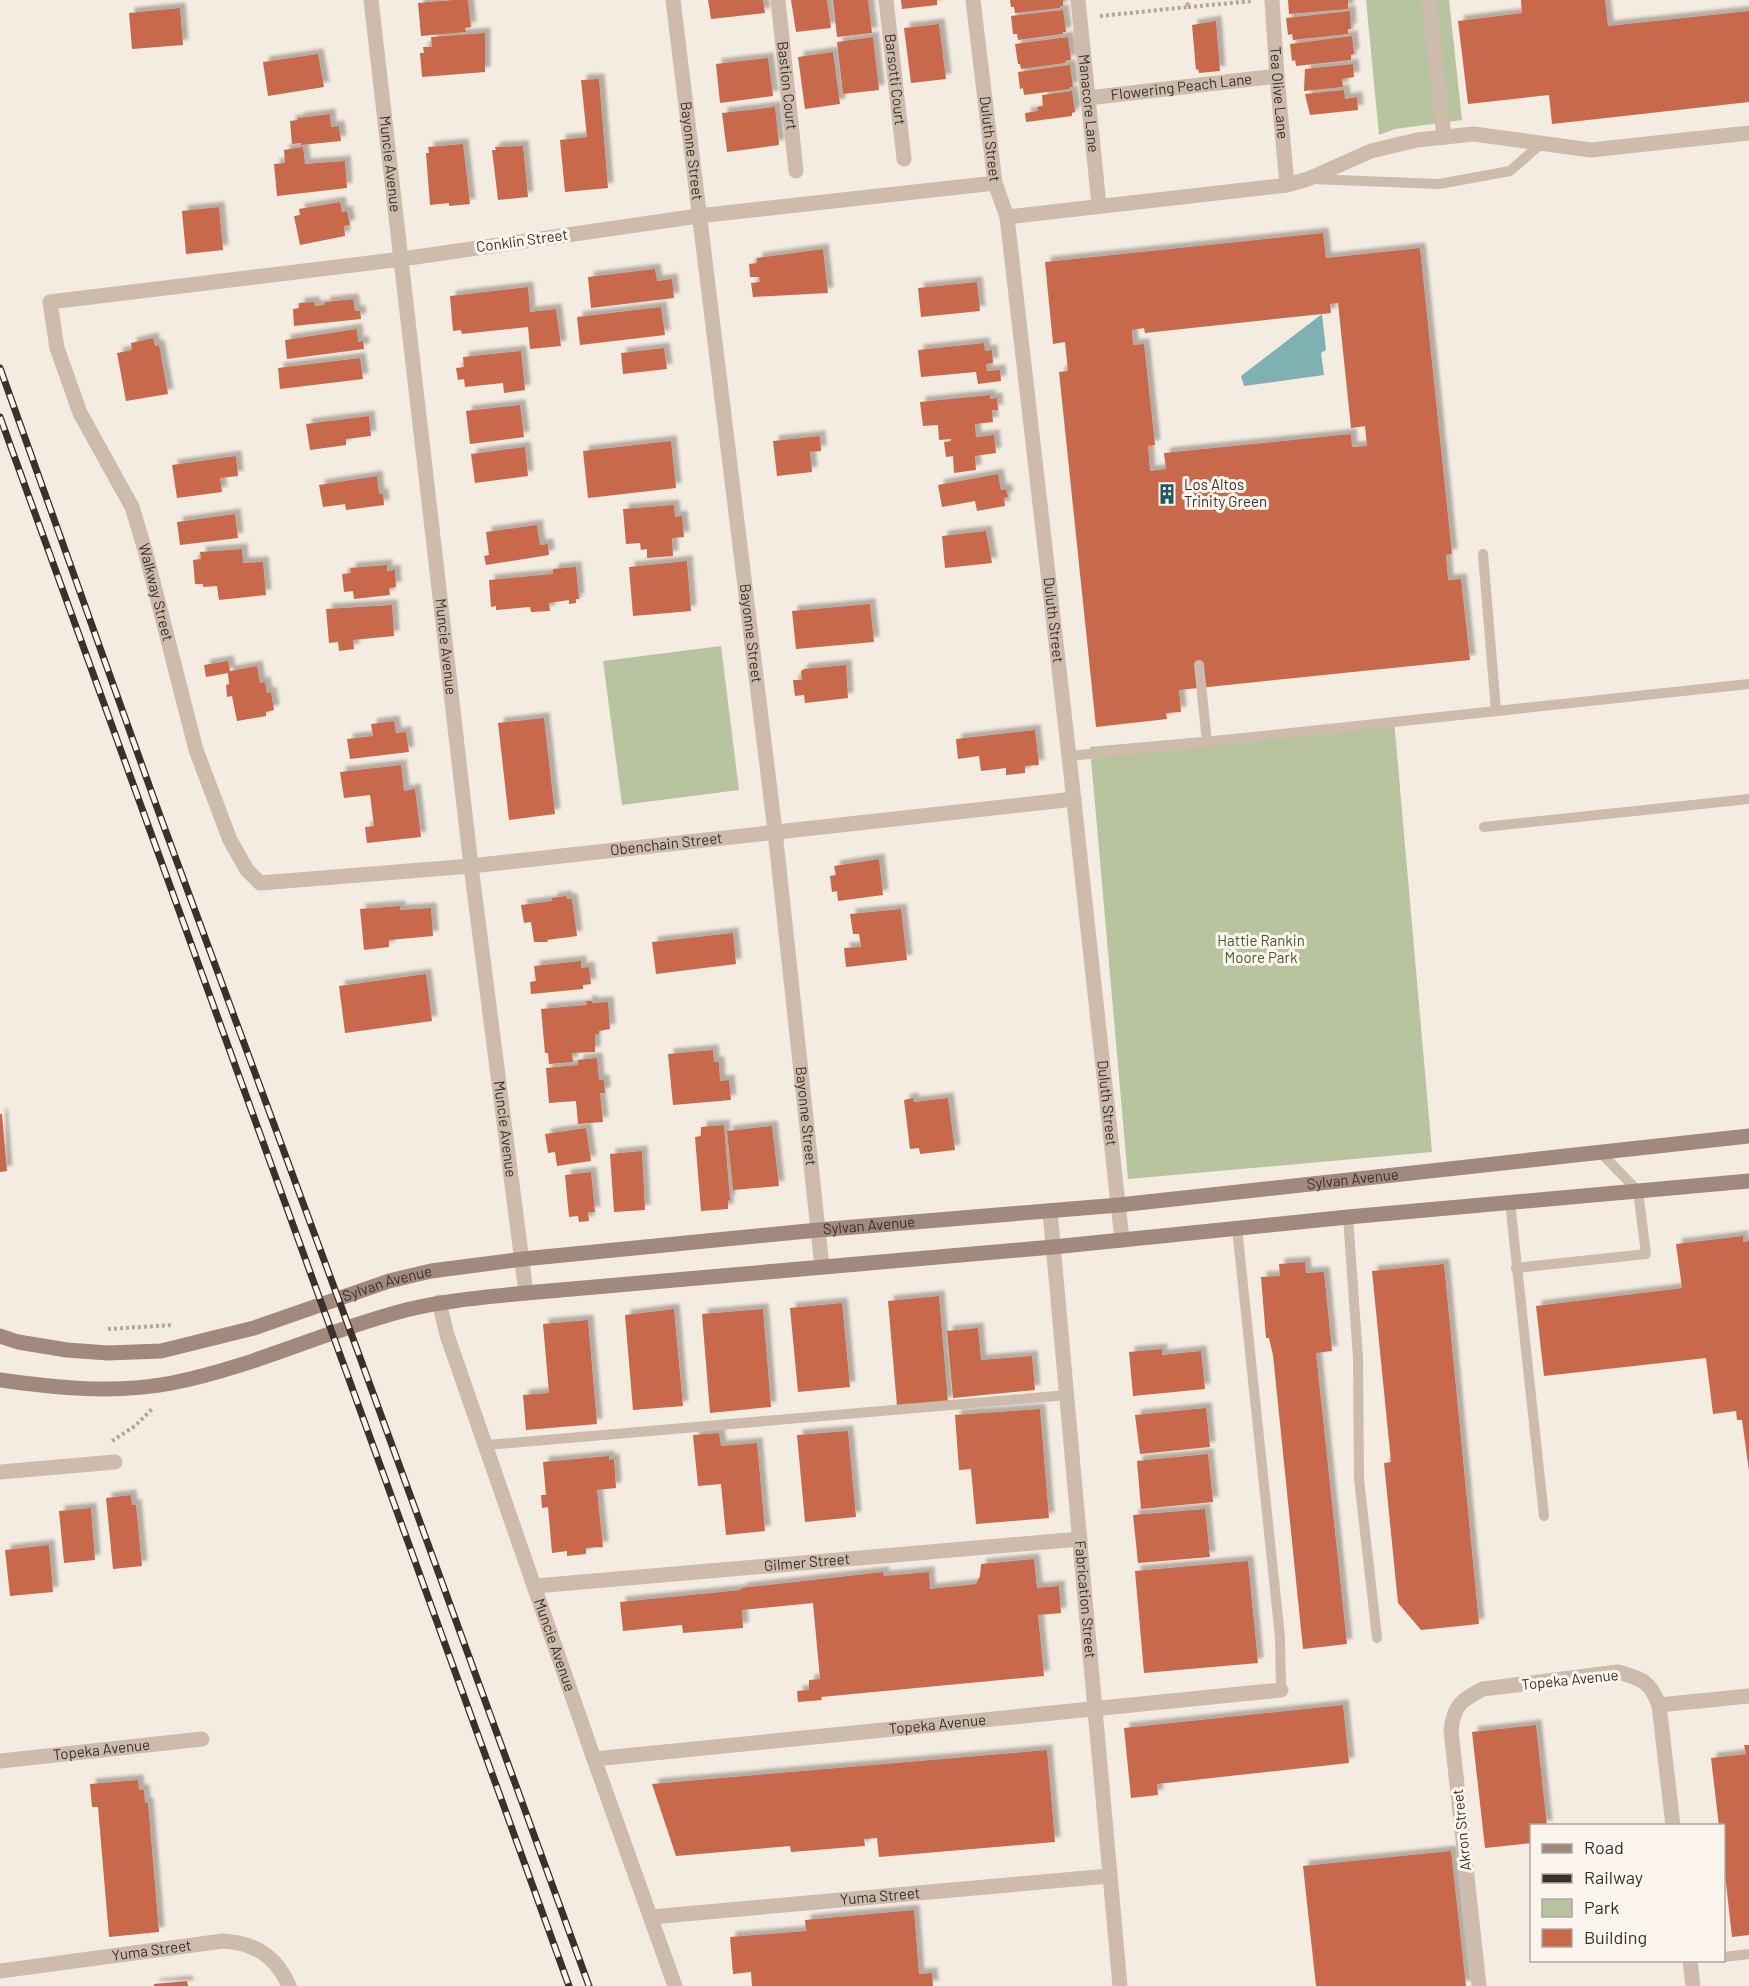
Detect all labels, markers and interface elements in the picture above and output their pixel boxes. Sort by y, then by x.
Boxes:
street label: Barsotti Court [882,33,910,126]
street label: Bastion Court [774,40,802,131]
street label: Tea Olive Lane [1267,46,1293,140]
street label: Manacore Lane [1076,53,1104,153]
street label: Flowering Peach Lane [1110,69,1253,103]
street label: Duluth Street [977,95,1005,183]
street label: Bayonne Street [677,100,708,201]
street label: Muncie Avenue [376,115,405,213]
street label: Conklin Street [475,225,569,255]
place label: Los Altos Trinity Green [1184,475,1267,510]
building icon: Los Altos Trinity Green [1155,482,1179,506]
street label: Walkway Street [135,541,178,643]
street label: Duluth Street [1040,576,1068,664]
street label: Bayonne Street [737,582,767,684]
street label: Muncie Avenue [432,597,461,696]
street label: Obenchain Street [609,828,723,858]
park label: Hattie Rankin Moore Park [1217,931,1305,966]
street label: Duluth Street [1094,1059,1122,1147]
street label: Bayonne Street [792,1065,821,1167]
street label: Muncie Avenue [491,1080,521,1178]
street label: Sylvan Avenue [1306,1164,1400,1192]
street label: Sylvan Avenue [822,1212,916,1238]
street label: Sylvan Avenue [340,1261,433,1305]
street label: Fabrication Street [1072,1540,1100,1659]
street label: Gilmer Street [763,1549,851,1574]
street label: Muncie Avenue [531,1596,580,1693]
street label: Topeka Avenue [1520,1665,1619,1693]
street label: Topeka Avenue [888,1710,987,1737]
street label: Topeka Avenue [52,1735,151,1763]
street label: Akron Street [1448,1788,1474,1872]
legend [1530,1824,1725,1962]
text: Road [1584,1836,1624,1858]
text: Railway [1584,1866,1643,1888]
street label: Yuma Street [839,1883,921,1908]
text: Park [1584,1896,1619,1918]
text: Building [1584,1926,1647,1948]
street label: Yuma Street [111,1935,192,1964]

